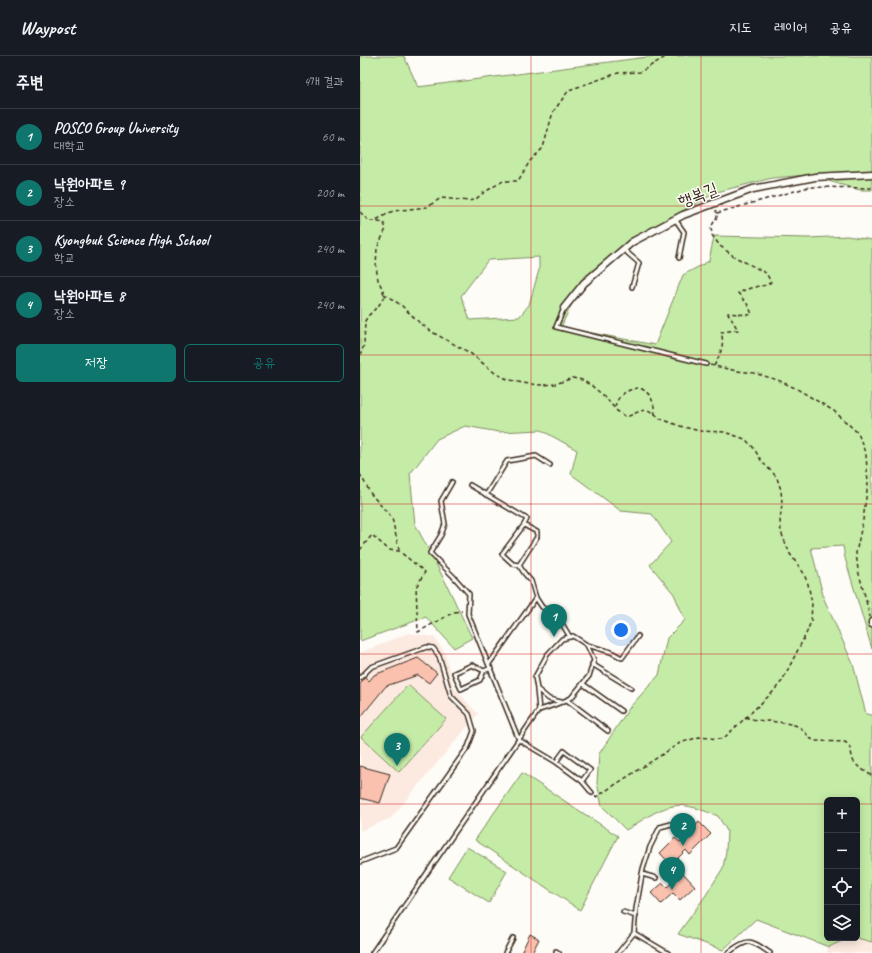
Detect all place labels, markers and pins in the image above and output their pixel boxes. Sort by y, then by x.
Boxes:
pin: 1 [541,604,567,637]
pin: 3 [384,733,410,766]
pin: 2 [670,813,696,846]
pin: 4 [659,857,685,890]

